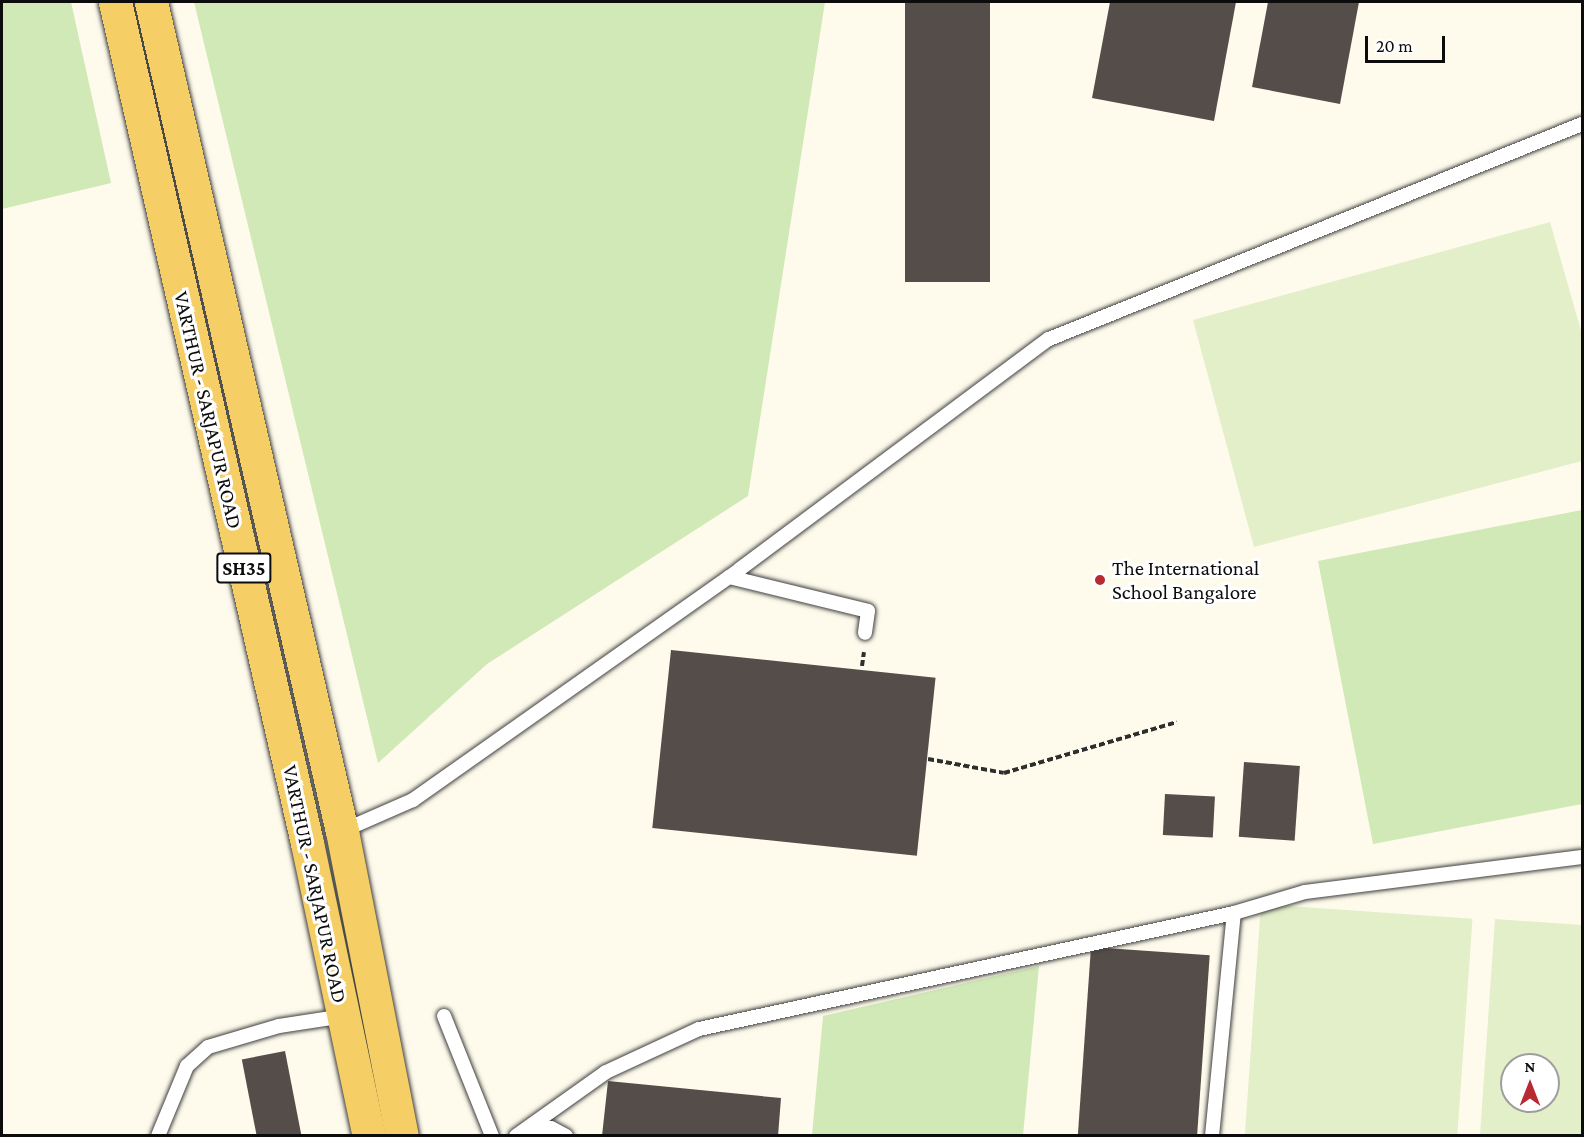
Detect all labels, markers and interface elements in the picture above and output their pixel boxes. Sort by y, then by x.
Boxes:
scale bar [1368,24,1448,62]
text: 20 m [1376,36,1413,56]
street label: VARTHUR - SARJAPUR ROAD [168,289,248,531]
road number: SH35 [216,551,272,585]
place label: The International School Bangalore [1112,555,1259,605]
marker: The International School Bangalore [1093,573,1107,587]
street label: VARTHUR - SARJAPUR ROAD [277,763,353,1005]
north arrow [1500,1053,1560,1113]
text: N [1525,1058,1535,1075]

